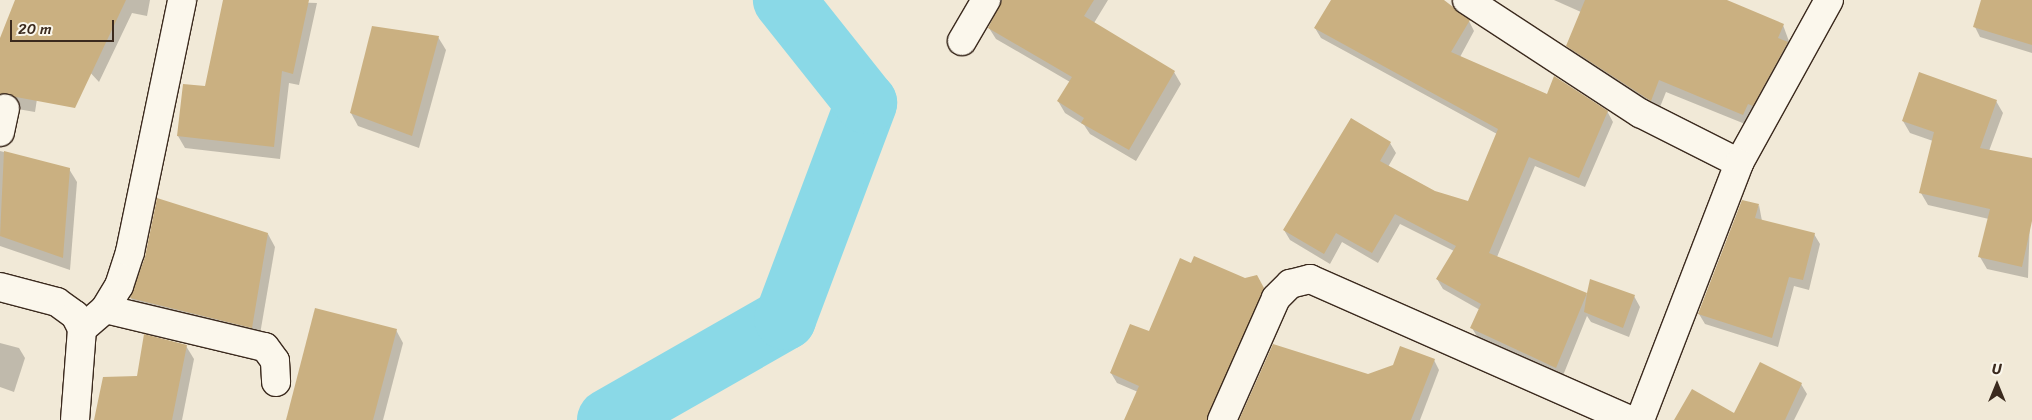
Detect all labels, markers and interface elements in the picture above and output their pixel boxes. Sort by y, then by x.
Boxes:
scale bar [12,10,116,42]
text: 20 m [18,16,52,42]
text: U [1992,357,2002,382]
north arrow [1972,360,2022,410]

